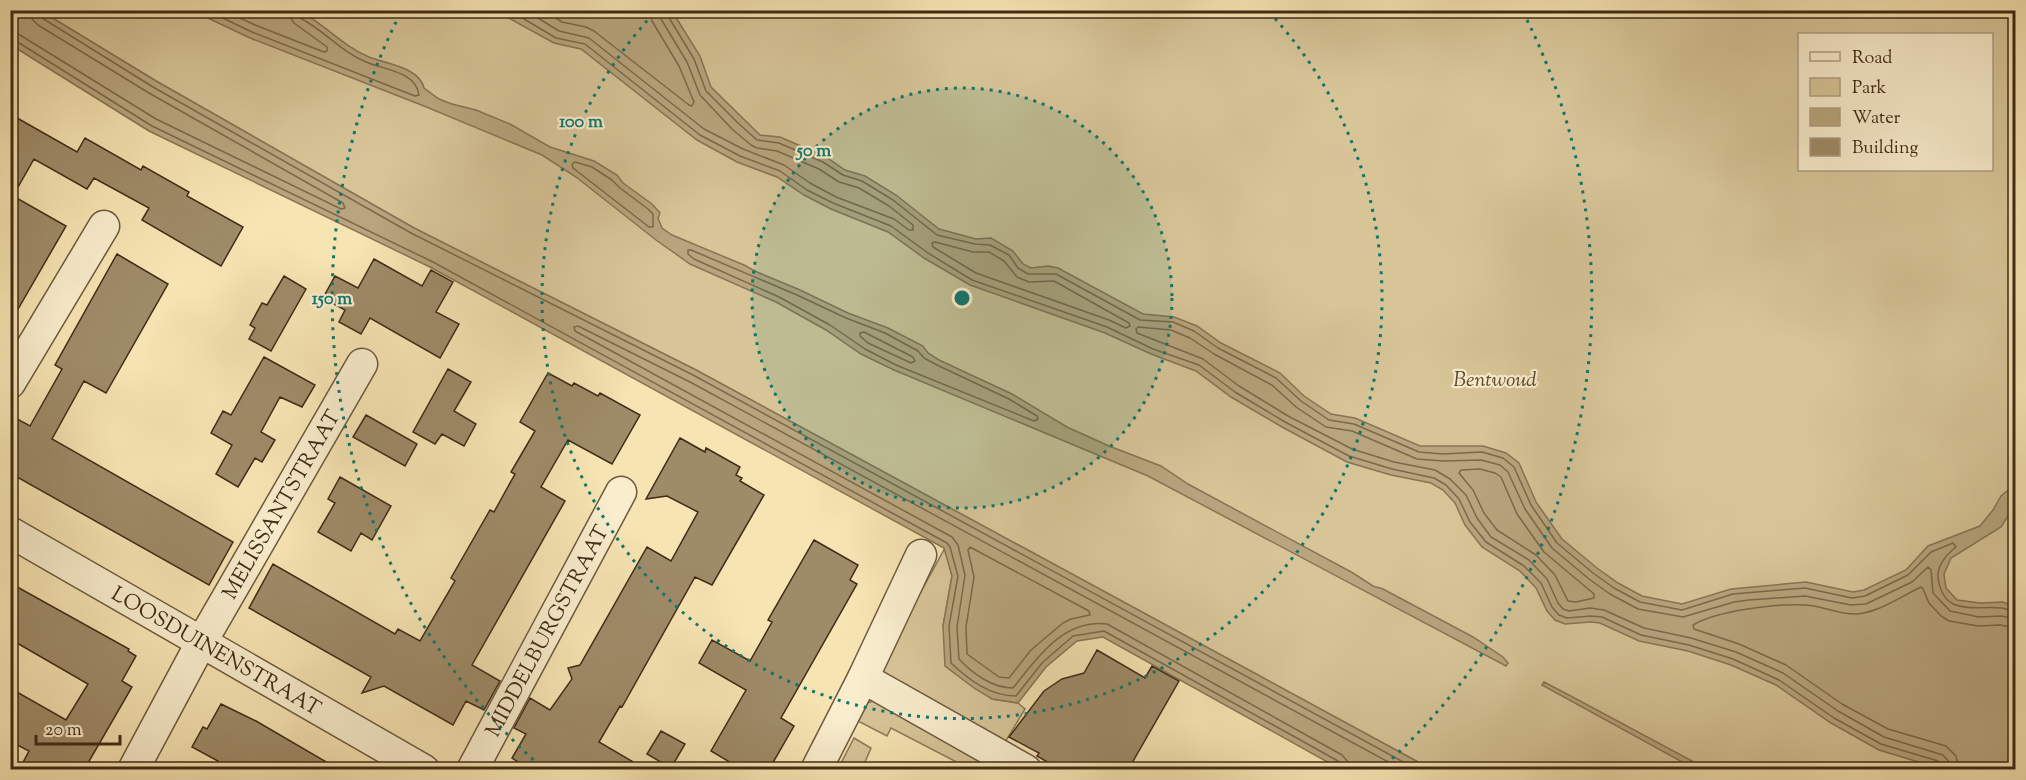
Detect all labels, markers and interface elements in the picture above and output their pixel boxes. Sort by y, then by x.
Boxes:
legend [1798,33,1993,171]
text: Road [1852,46,1892,72]
text: Park [1852,76,1887,102]
text: Water [1852,106,1901,132]
text: 100 m [559,110,603,136]
text: Building [1852,136,1918,162]
text: 50 m [795,139,831,165]
text: 150 m [312,287,352,313]
centre of rings [952,288,972,308]
park label: Bentwoud [1453,366,1537,396]
street label: MELISSANTSTRAAT [216,405,349,606]
street label: MIDDELBURGSTRAAT [479,520,618,743]
street label: LOOSDUINENSTRAAT [105,580,326,725]
scale bar [36,708,120,746]
text: 20 m [45,718,82,744]

